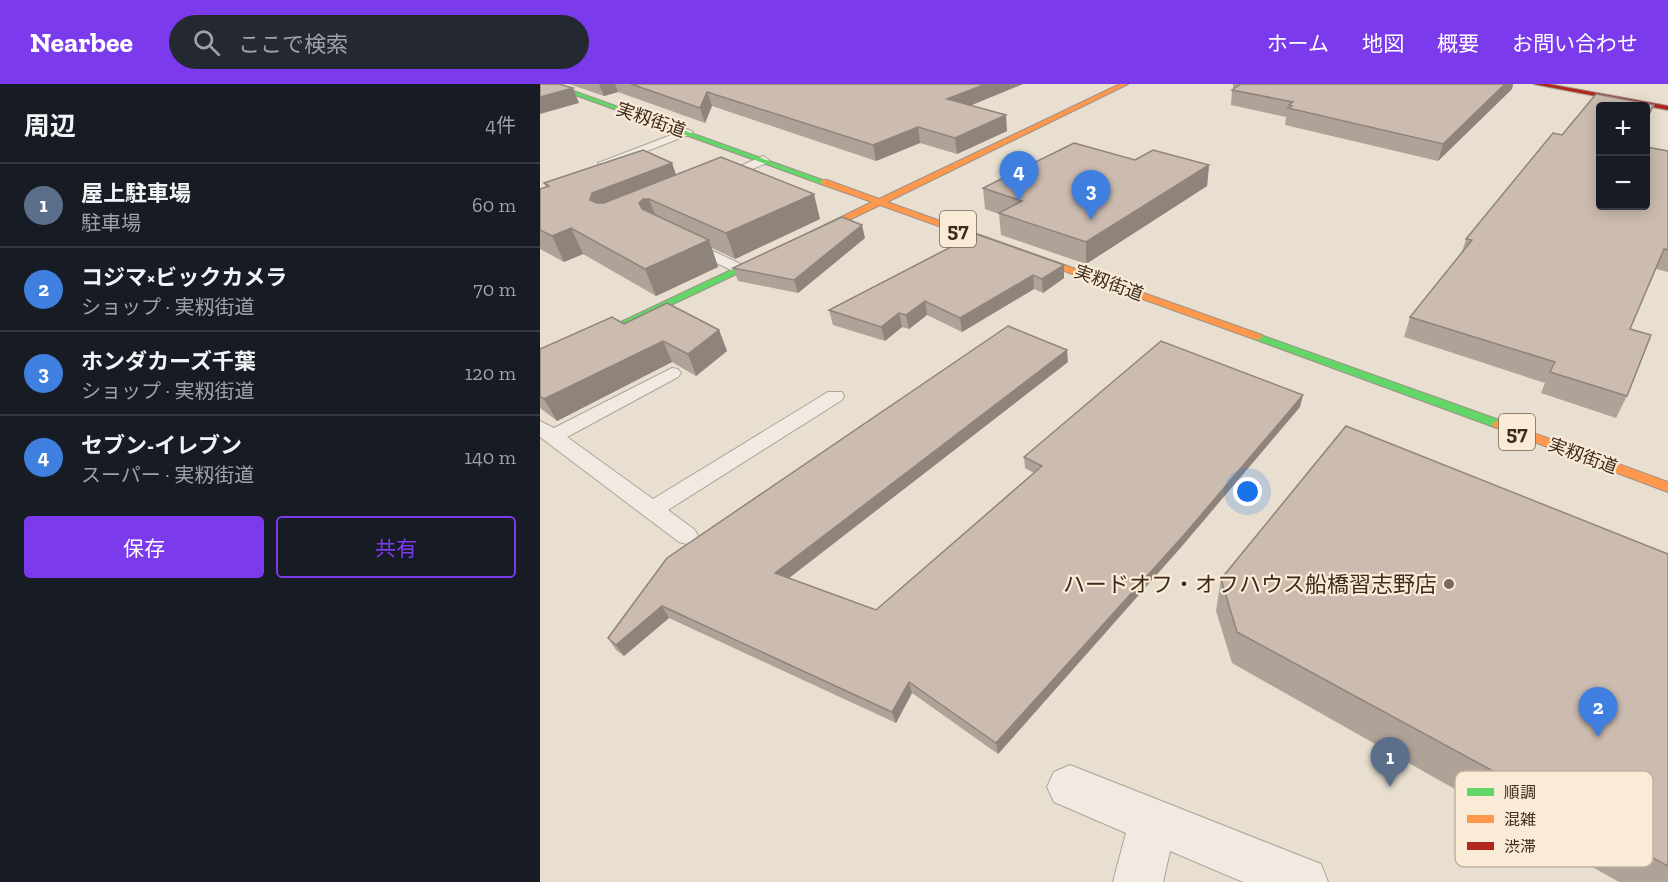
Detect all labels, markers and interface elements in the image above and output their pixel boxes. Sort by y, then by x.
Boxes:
search box [169,15,589,69]
text: Nearbee [30,26,133,59]
icon: search [190,26,223,59]
text: ここで検索 [238,31,348,58]
text: ホーム [1267,31,1329,56]
text: 地図 [1362,31,1404,56]
text: 概要 [1437,31,1479,56]
text: お問い合わせ [1512,31,1638,56]
street label: 実籾街道 [613,98,689,142]
map controls [1596,102,1650,210]
button: + [1596,102,1650,156]
text: 周辺 [24,110,76,142]
text: 4件 [485,113,516,137]
pin: 4 [1000,152,1038,201]
button: − [1596,156,1650,210]
pin: 3 [1072,170,1110,220]
text: 屋上駐車場 [81,180,191,207]
text: 1 [39,193,48,217]
text: 60 m [472,193,516,217]
text: 駐車場 [81,211,141,235]
road number: 57 [940,211,976,247]
street label: 実籾街道 [1071,260,1147,306]
text: コジマ×ビックカメラ [81,264,287,291]
text: 2 [38,277,49,301]
text: 70 m [473,277,516,301]
text: ショップ · 実籾街道 [81,295,254,319]
text: ホンダカーズ千葉 [81,348,256,375]
text: 3 [38,361,49,385]
text: 120 m [465,361,516,385]
text: ショップ · 実籾街道 [81,379,254,403]
road number: 57 [1499,414,1535,450]
text: セブン-イレブン [81,432,242,459]
street label: 実籾街道 [1545,433,1621,479]
text: 4 [38,445,49,469]
text: 140 m [464,445,516,469]
text: スーパー · 実籾街道 [81,463,254,487]
your location [1233,477,1262,506]
button: 保存 [24,516,264,578]
button: 共有 [276,516,516,578]
place label: ハードオフ・オフハウス船橋習志野店 [1063,571,1437,598]
marker: ハードオフ・オフハウス船橋習志野店 [1442,577,1456,591]
pin: 2 [1578,688,1618,737]
pin: 1 [1370,738,1410,787]
legend [1455,771,1653,867]
text: 順調 [1504,783,1536,802]
text: 混雑 [1504,810,1536,829]
text: 渋滞 [1504,837,1536,856]

